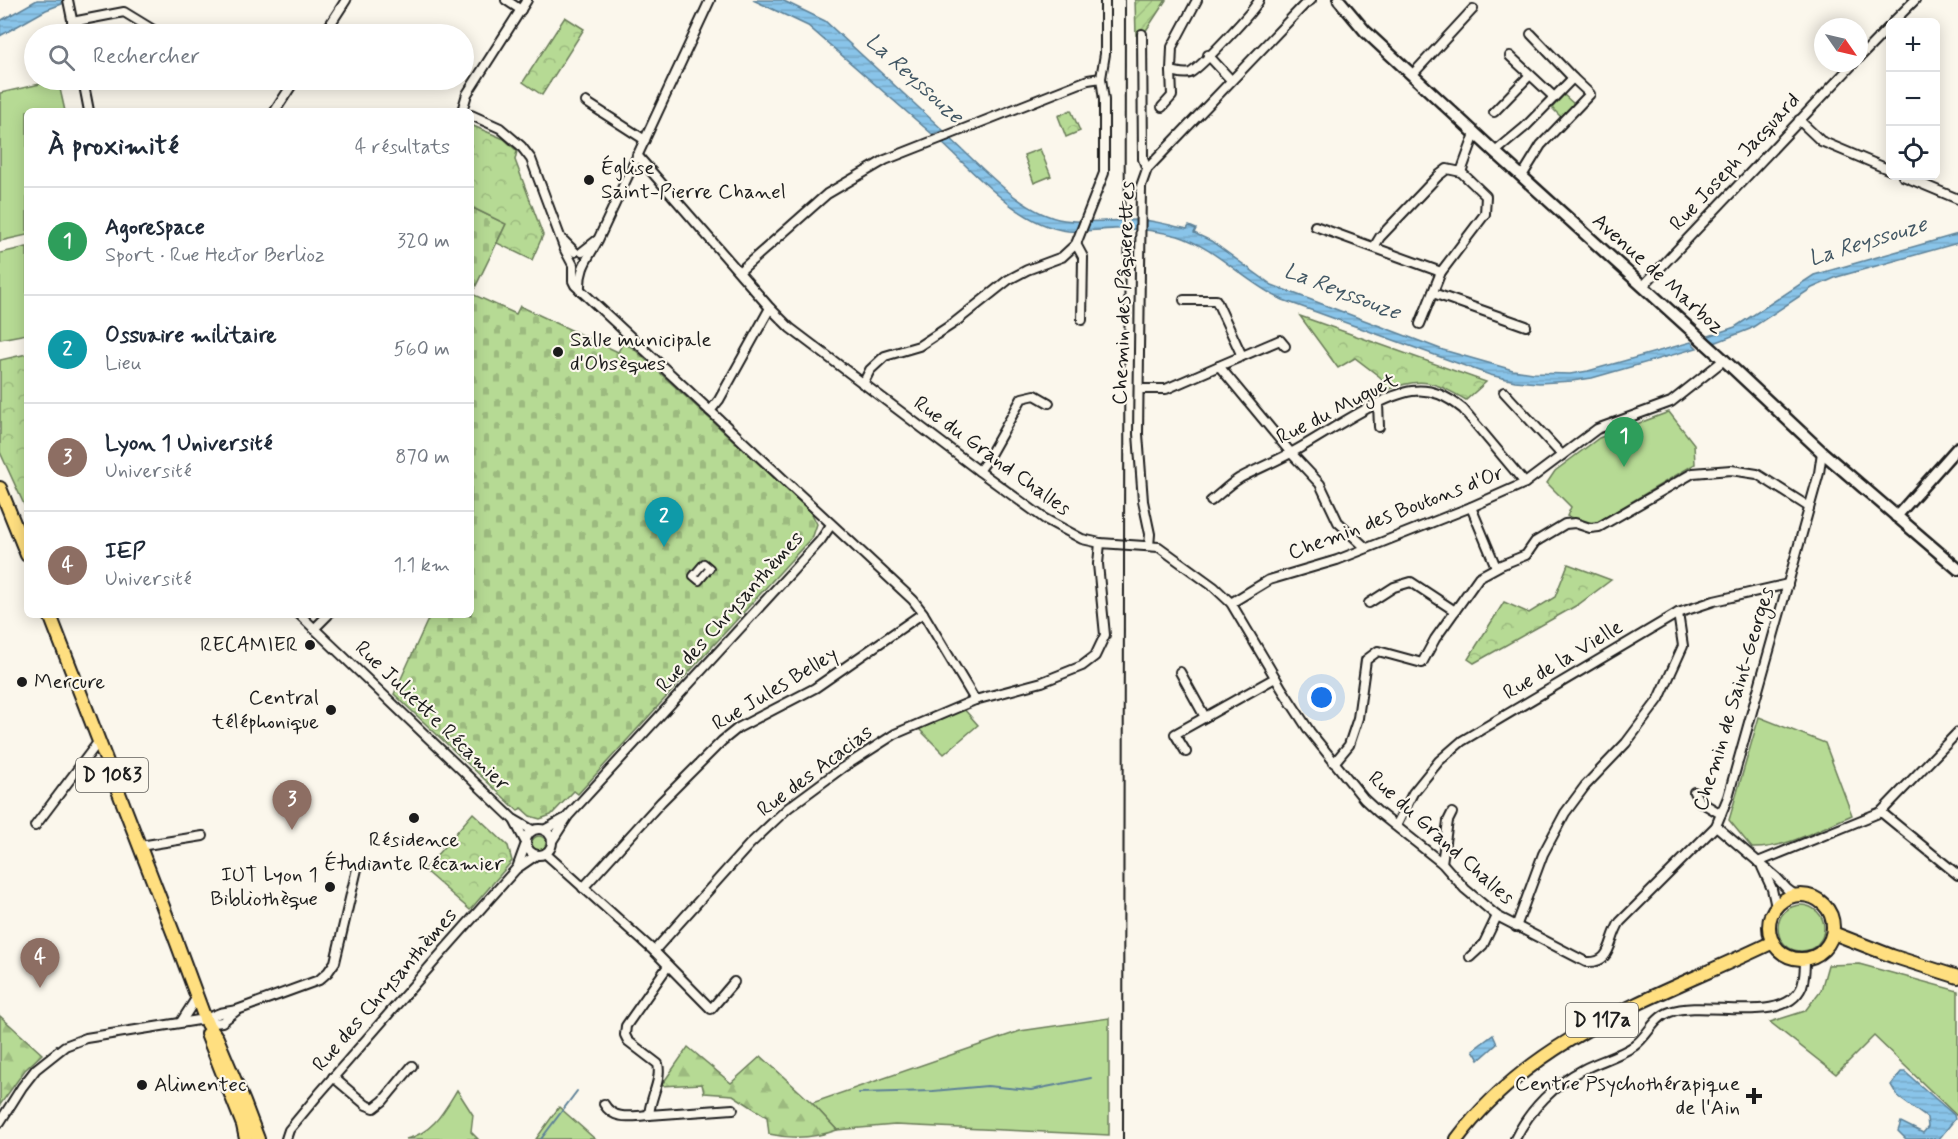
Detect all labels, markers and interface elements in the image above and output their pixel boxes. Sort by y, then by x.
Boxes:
north arrow [1814,18,1868,72]
map controls [1886,18,1940,180]
button: + [1886,18,1940,72]
search box [24,24,474,90]
water label: La Reyssouze [859,28,970,131]
icon: search [45,41,78,74]
text: Rechercher [93,43,200,71]
button: − [1886,72,1940,126]
street label: Rue Joseph Jacquard [1663,87,1807,237]
button: locate [1886,126,1940,180]
text: À proximité [48,130,179,164]
text: 4 résultats [355,134,450,161]
place label: Église Saint-Pierre Chanel [601,154,786,206]
marker: Église Saint-Pierre Chanel [582,173,596,187]
street label: Chemin des Pâquerettes [1106,181,1142,405]
street label: Avenue de Marboz [1586,207,1730,341]
water label: La Reyssouze [1805,210,1932,273]
text: Agorespace [105,214,205,242]
text: 1 [63,228,72,255]
text: 320 m [397,228,450,255]
text: Sport · Rue Hector Berlioz [105,242,325,269]
water label: La Reyssouze [1280,257,1405,327]
text: Ossuaire militaire [105,322,277,350]
place label: Salle municipale d'Obsèques [570,326,712,378]
text: 2 [63,336,72,363]
text: 560 m [394,336,450,363]
marker: Salle municipale d'Obsèques [551,345,565,359]
text: Lieu [105,350,142,377]
street label: Rue du Muguet [1272,366,1403,452]
street label: Rue du Grand Challes [908,389,1076,523]
pin: 1 [1604,418,1644,467]
text: Lyon 1 Université [105,430,272,458]
text: 3 [63,444,72,471]
text: 870 m [395,444,450,471]
text: Université [105,458,192,485]
street label: Chemin des Boutons d'Or [1284,459,1508,567]
pin: 2 [644,498,684,547]
street label: Rue des Chrysanthèmes [650,525,810,699]
text: IEP [105,538,145,566]
text: 4 [62,552,73,579]
text: 1.1 km [393,552,450,579]
text: Université [105,566,192,593]
street label: Chemin de Saint-Georges [1687,584,1782,815]
street label: Rue de la Vielle [1498,613,1628,707]
place label: RECAMIER [200,631,298,659]
street label: Rue Juliette Récamier [348,635,516,798]
marker: RECAMIER [303,638,317,652]
street label: Rue Jules Belley [707,640,843,738]
place label: Mercure [34,668,105,696]
marker: Mercure [15,675,29,689]
your location [1307,683,1336,712]
place label: Central téléphonique [211,684,319,736]
marker: Central téléphonique [324,703,338,717]
street label: Rue des Acacias [751,718,879,824]
road number: D 1083 [76,758,148,792]
street label: Rue du Grand Challes [1362,765,1520,911]
pin: 3 [272,780,312,830]
marker: Résidence Étudiante Récamier [407,811,421,825]
place label: Résidence Étudiante Récamier [324,826,504,878]
place label: IUT Lyon 1 Bibliothèque [210,861,318,913]
marker: IUT Lyon 1 Bibliothèque [323,880,337,894]
street label: Rue des Chrysanthèmes [306,902,464,1078]
pin: 4 [20,938,60,988]
road number: D 117a [1566,1003,1638,1037]
place label: Centre Psychothérapique de l'Ain [1515,1070,1740,1122]
place label: Alimentec [154,1071,247,1099]
marker: Alimentec [135,1078,149,1092]
marker: Centre Psychothérapique de l'Ain [1745,1087,1763,1105]

